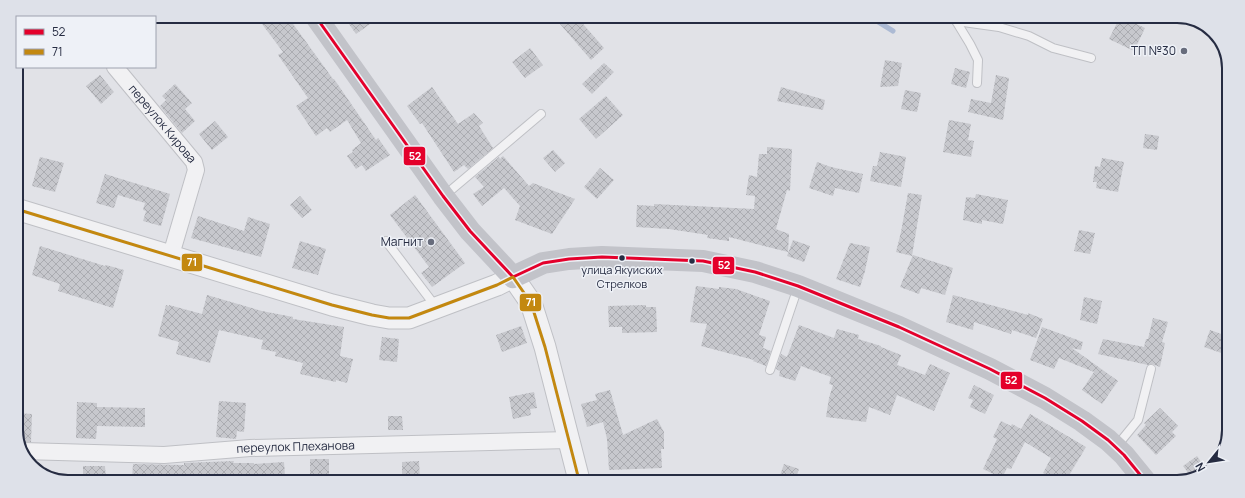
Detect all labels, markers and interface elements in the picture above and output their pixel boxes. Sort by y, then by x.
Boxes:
legend [16,16,156,68]
text: 52 [52,23,66,40]
place label: ТП №30 [1131,42,1176,59]
text: 71 [52,43,63,60]
marker: ТП №30 [1179,46,1189,56]
street label: переулок Кирова [125,81,200,167]
line badge: 52 [403,146,426,166]
text: 52 [409,148,421,163]
place label: Магнит [381,233,423,250]
marker: Магнит [426,237,436,247]
line badge: 71 [181,253,203,272]
marker: улица Якуиских Стрелков [617,253,627,263]
text: 71 [187,254,197,269]
unlabelled marker [687,256,697,266]
line badge: 52 [712,256,735,275]
text: 52 [718,257,730,272]
place label: улица Якуиских Стрелков [581,262,663,291]
line badge: 71 [519,293,542,312]
text: 71 [526,294,536,309]
line badge: 52 [1000,371,1023,390]
text: 52 [1005,372,1017,387]
street label: переулок Плеханова [236,436,355,457]
north arrow [1189,442,1229,482]
text: N [1191,460,1208,474]

